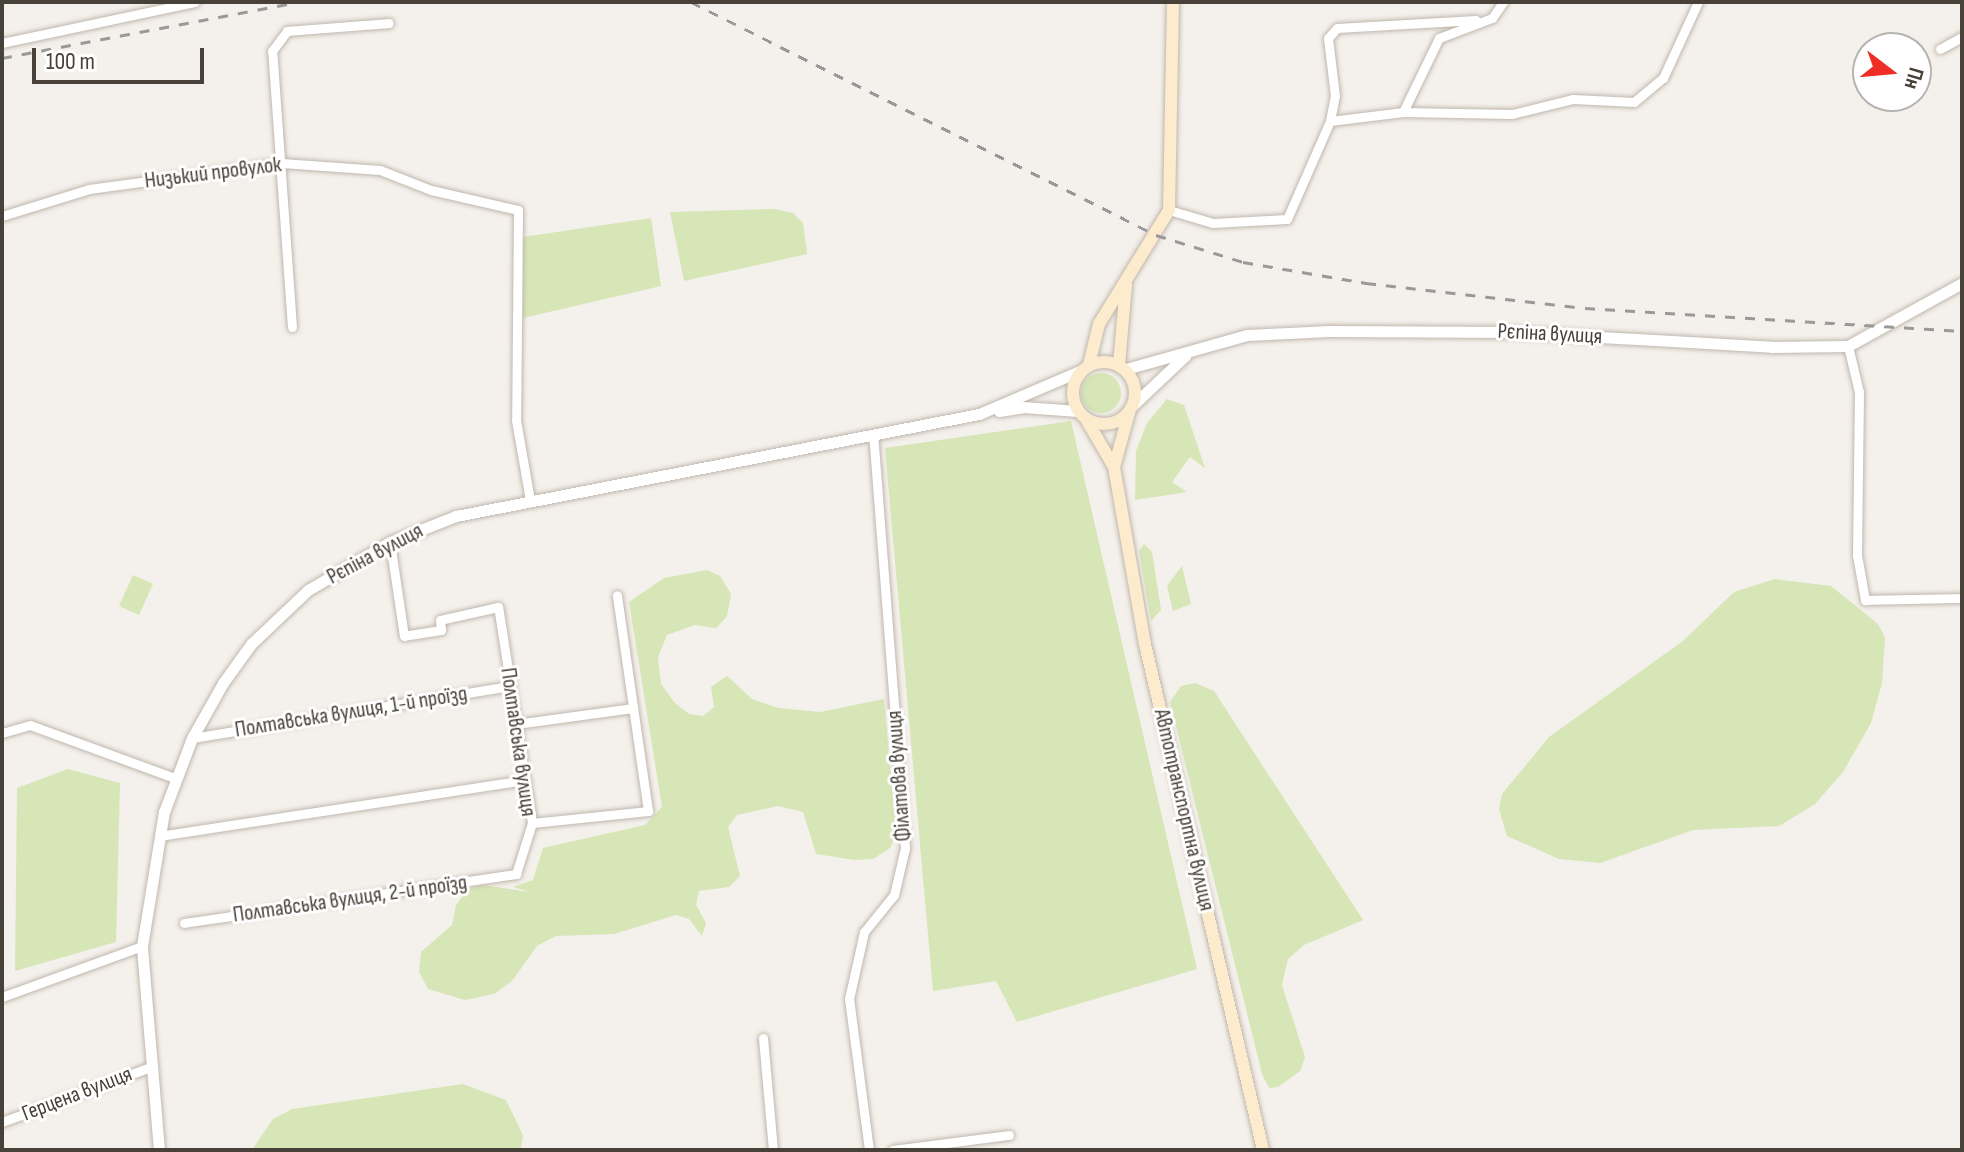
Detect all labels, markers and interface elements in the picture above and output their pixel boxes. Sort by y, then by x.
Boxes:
scale bar [36,32,208,82]
north arrow [1852,32,1932,112]
text: 100 m [46,47,95,76]
text: Пн [1898,64,1930,92]
street label: Низький провулок [143,152,283,194]
street label: Рєпіна вулиця [1497,318,1603,350]
street label: Рєпіна вулиця [323,518,427,590]
street label: Полтавська вулиця [495,666,541,818]
street label: Полтавська вулиця, 1-й проїзд [233,681,469,743]
street label: Автотранспортна вулиця [1148,706,1220,914]
street label: Філатова вулиця [881,710,917,842]
street label: Полтавська вулиця, 2-й проїзд [231,869,469,929]
street label: Герцена вулиця [18,1061,136,1127]

